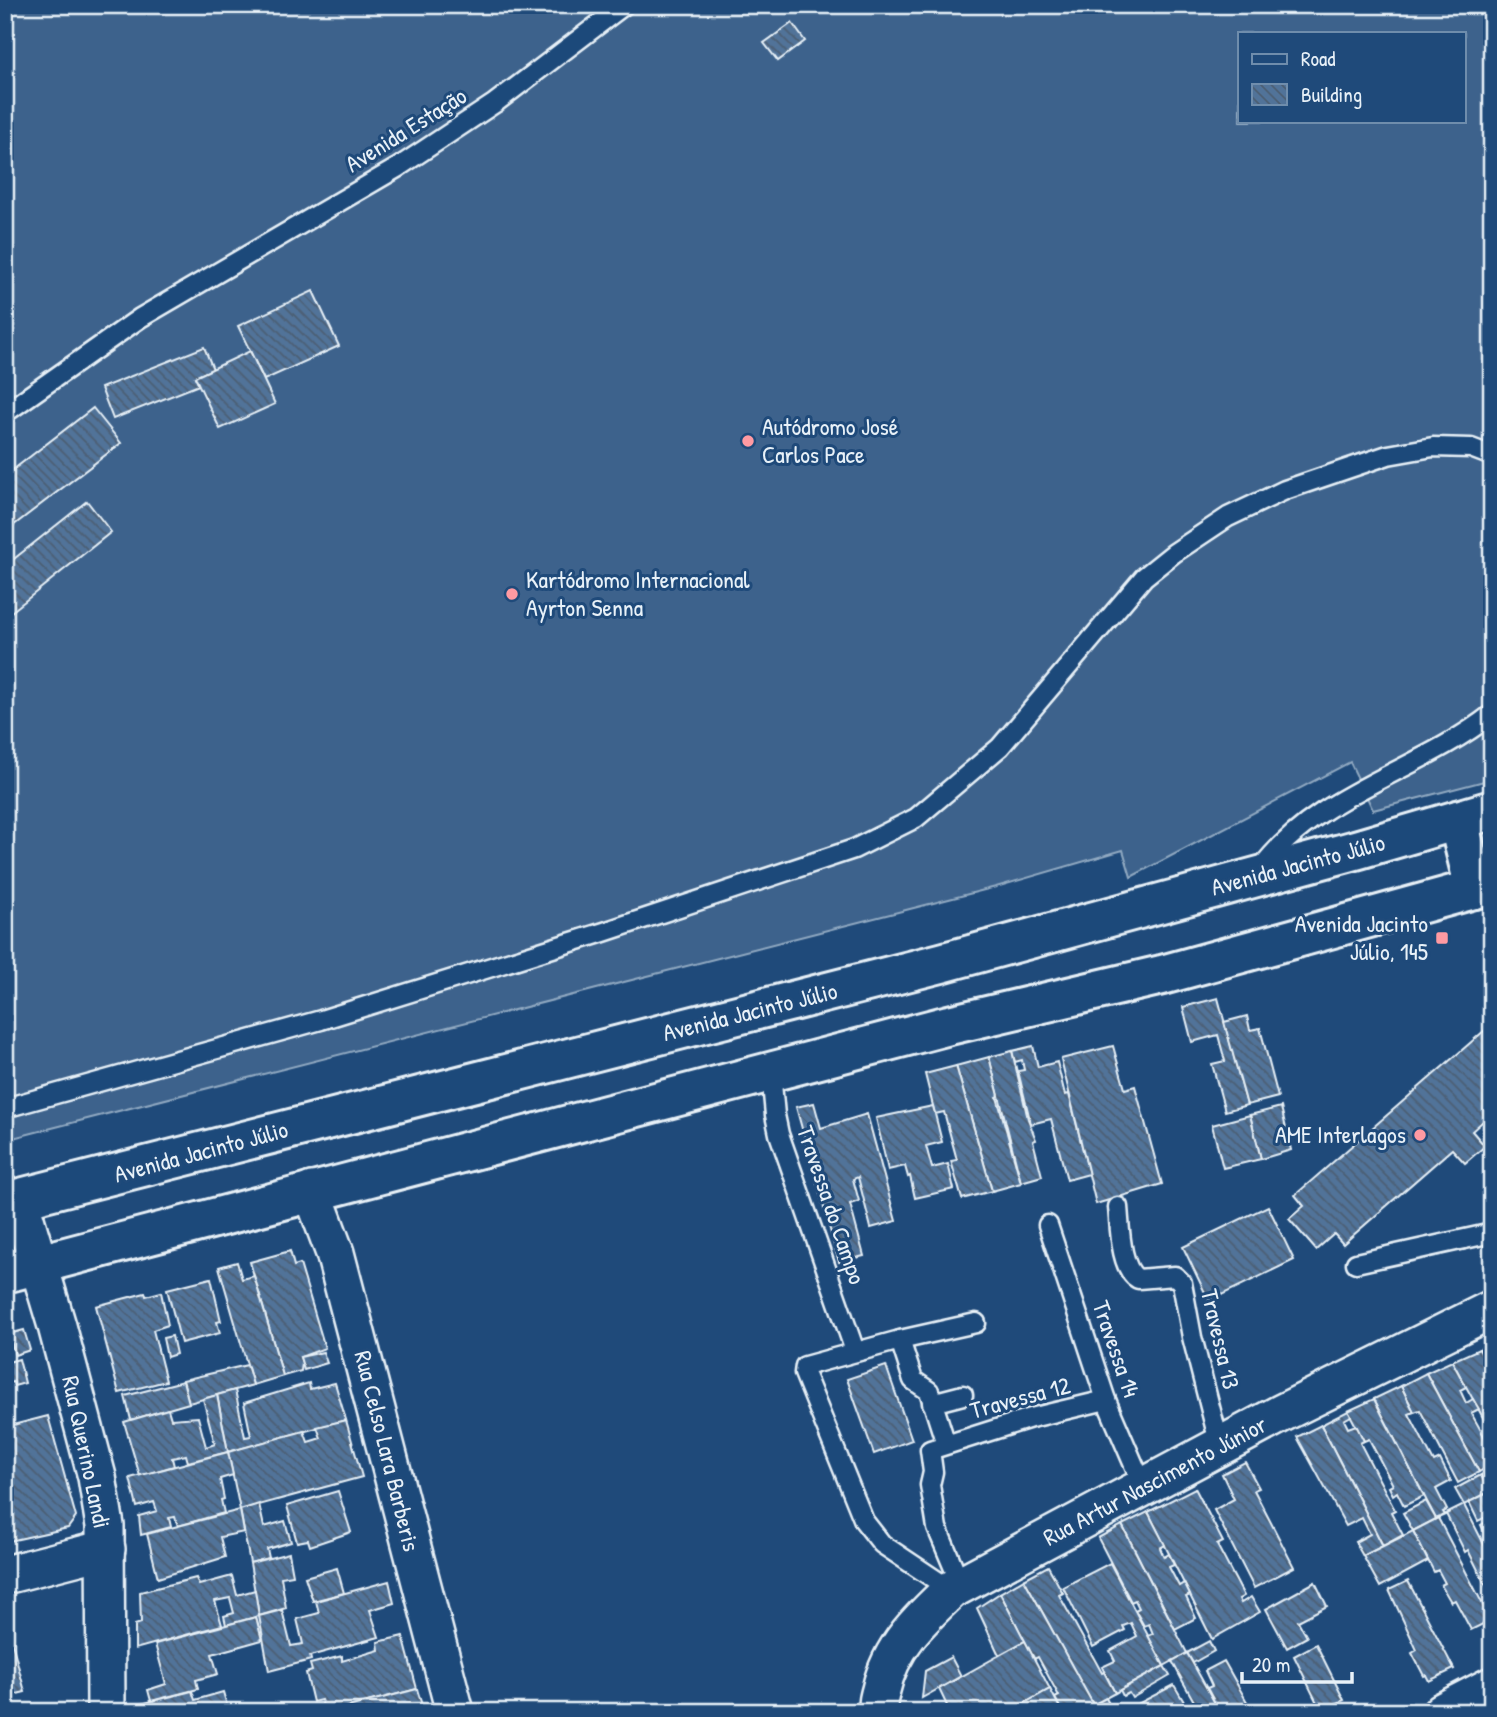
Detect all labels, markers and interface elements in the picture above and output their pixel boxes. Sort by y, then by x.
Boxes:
legend [1238,32,1466,122]
text: Road [1301,44,1335,73]
street label: Avenida Estação [339,79,472,179]
text: Building [1301,80,1362,109]
place label: Autódromo José Carlos Pace [762,410,899,470]
marker: Autódromo José Carlos Pace [740,433,756,449]
place label: Kartódromo Internacional Ayrton Senna [526,563,750,623]
marker: Kartódromo Internacional Ayrton Senna [504,586,520,602]
street label: Avenida Jacinto Júlio [1207,825,1388,903]
place label: Avenida Jacinto Júlio, 145 [1295,907,1428,967]
marker: Avenida Jacinto Júlio, 145 [1434,930,1450,946]
street label: Avenida Jacinto Júlio [659,974,841,1048]
street label: Avenida Jacinto Júlio [110,1112,291,1190]
place label: AME Interlagos [1275,1118,1406,1150]
street label: Travessa do Campo [790,1121,874,1289]
marker: AME Interlagos [1412,1127,1428,1143]
street label: Travessa 13 [1194,1286,1248,1392]
street label: Travessa 14 [1086,1296,1148,1401]
street label: Rua Celso Lara Barberis [348,1347,428,1554]
street label: Travessa 12 [966,1368,1073,1426]
street label: Rua Querino Landi [55,1373,119,1531]
street label: Rua Artur Nascimento Júnior [1037,1408,1272,1553]
scale bar [1242,1640,1352,1684]
text: 20 m [1252,1650,1290,1679]

